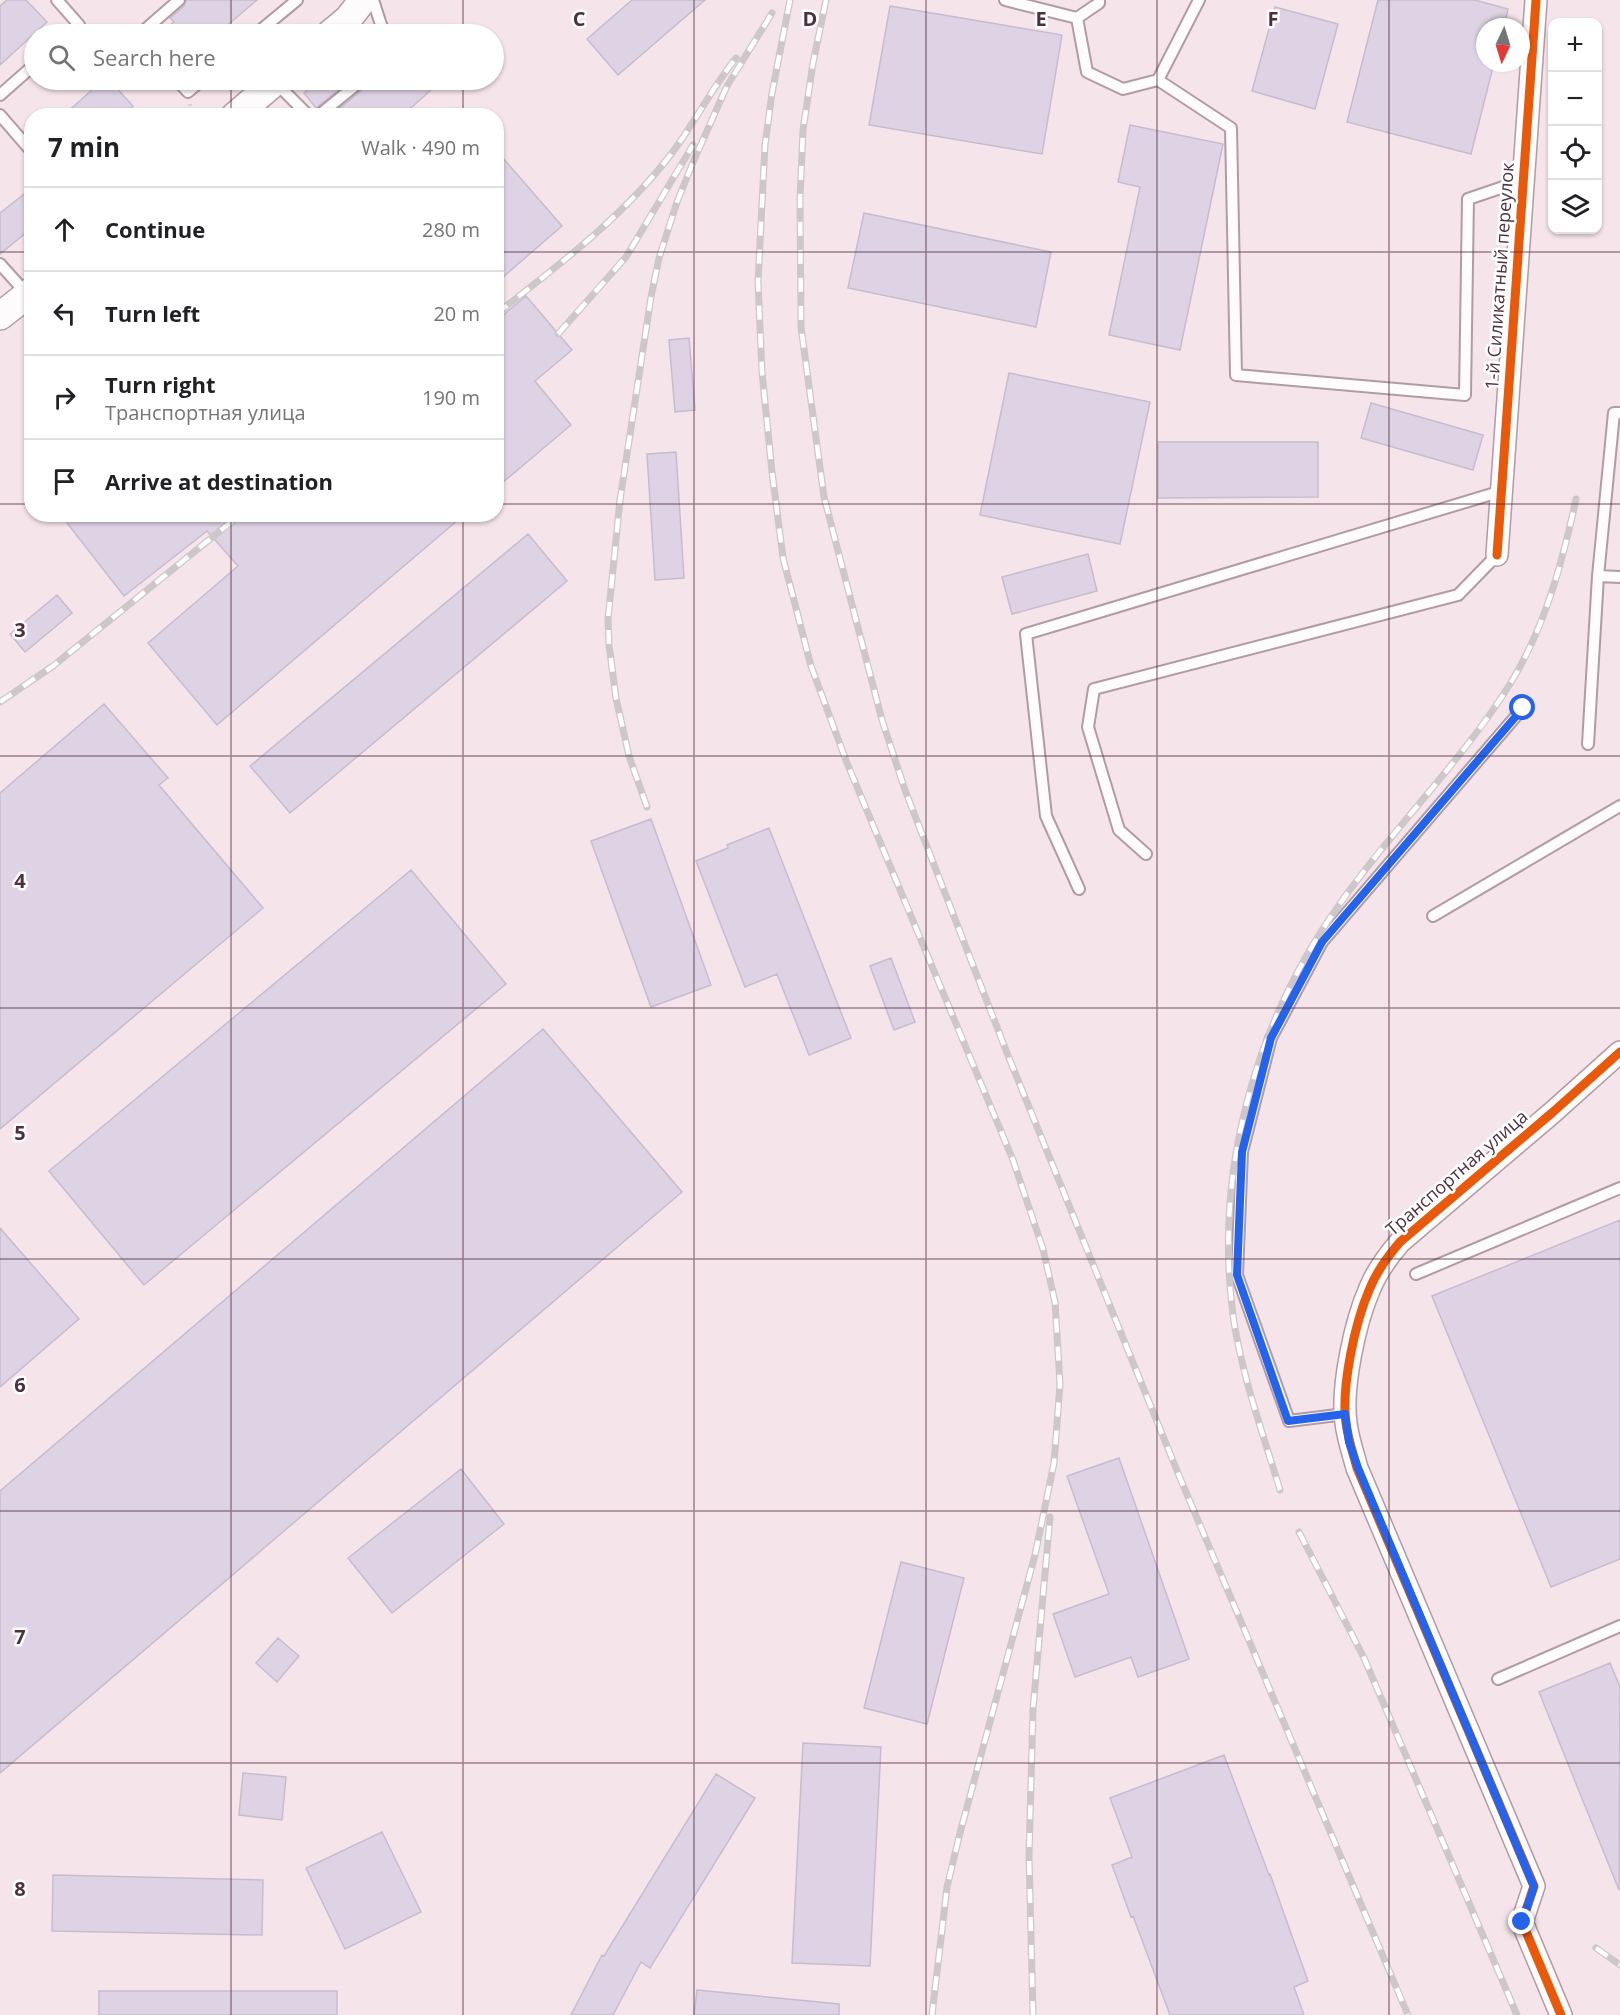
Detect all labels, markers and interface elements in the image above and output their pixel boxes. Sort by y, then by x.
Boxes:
text: C [573,5,586,32]
text: D [803,5,817,32]
text: E [1035,5,1047,32]
text: F [1268,5,1278,32]
north arrow [1476,18,1530,72]
map controls [1548,18,1602,234]
button: + [1548,18,1602,72]
search box [24,24,504,90]
icon: search [45,41,78,74]
text: Search here [93,42,216,72]
button: − [1548,72,1602,126]
button: locate [1548,126,1602,180]
text: 7 min [48,129,120,165]
text: Walk · 490 m [361,134,480,161]
street label: 1-й Силикатный переулок [1479,161,1519,390]
button: layers [1548,180,1602,234]
icon: ahead [48,213,81,246]
text: Continue [105,214,205,244]
text: 280 m [422,216,480,243]
icon: left [48,297,81,330]
text: Turn left [105,298,200,328]
text: 20 m [433,300,480,327]
text: Turn right [105,369,216,399]
icon: right [48,381,81,414]
text: 190 m [422,384,480,411]
text: Транспортная улица [105,399,306,426]
icon: arrive [48,465,81,498]
text: Arrive at destination [105,466,333,496]
text: 3 [14,616,26,643]
route start [1509,694,1535,720]
text: 4 [14,867,26,894]
street label: Транспортная улица [1380,1104,1532,1241]
text: 5 [14,1119,26,1146]
text: 6 [14,1371,26,1398]
text: 7 [14,1623,26,1650]
text: 8 [14,1875,26,1902]
route end [1508,1908,1534,1934]

